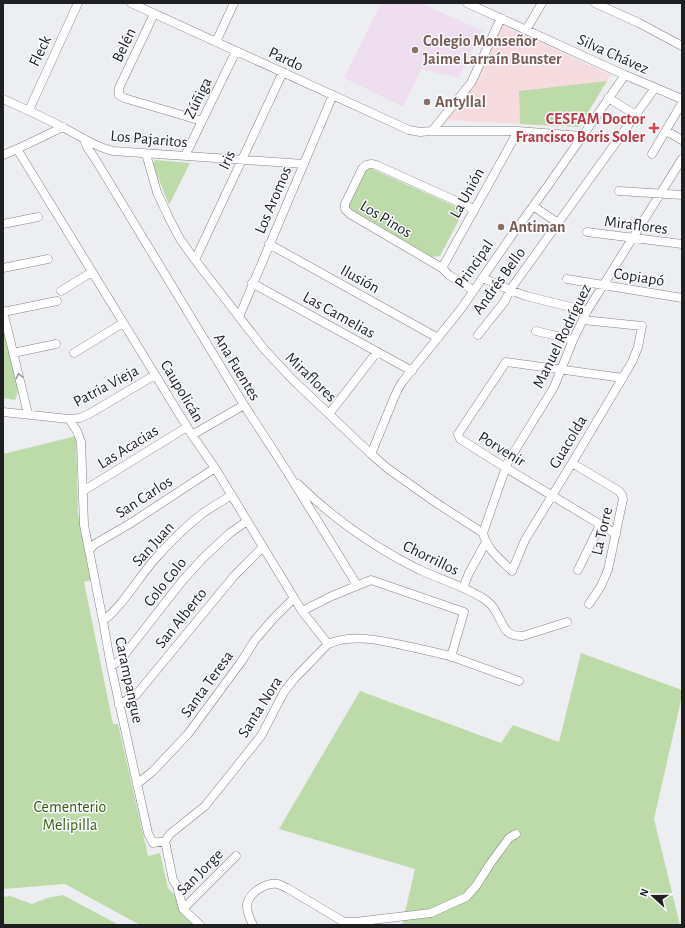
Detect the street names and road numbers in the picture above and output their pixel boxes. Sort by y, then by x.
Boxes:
street label: Belén [109,26,139,64]
street label: Silva Chávez [575,31,651,77]
street label: Fleck [26,33,54,69]
street label: Pardo [266,44,306,74]
street label: Zúñiga [181,75,215,121]
street label: Los Pajaritos [110,128,188,151]
street label: Iris [216,148,238,172]
street label: Los Aromos [252,164,294,236]
street label: La Unión [447,165,487,221]
street label: Los Pinos [357,197,415,241]
street label: Miraflores [603,213,669,237]
street label: Principal [452,237,496,291]
street label: Andrés Bello [470,245,529,317]
street label: Ilusión [338,262,382,296]
street label: Copiapó [612,265,666,289]
street label: Manuel Rodríguez [530,281,594,390]
street label: Las Camelias [300,289,378,341]
street label: Ana Fuentes [211,331,263,404]
street label: Miraflores [282,349,340,405]
street label: Caupolicán [157,357,207,425]
street label: Patria Vieja [71,362,142,411]
street label: Guacolda [546,413,590,471]
street label: Las Acacias [95,422,161,472]
street label: Porvenir [476,428,529,470]
street label: San Carlos [113,473,175,521]
street label: La Torre [589,505,615,557]
street label: San Juan [129,519,177,569]
street label: Chorrillos [400,538,462,578]
street label: Colo Colo [141,554,190,610]
street label: San Alberto [152,585,210,651]
street label: Carampangue [112,636,146,724]
street label: Santa Teresa [178,648,236,720]
street label: Santa Nora [235,674,285,740]
street label: San Jorge [174,846,226,898]

